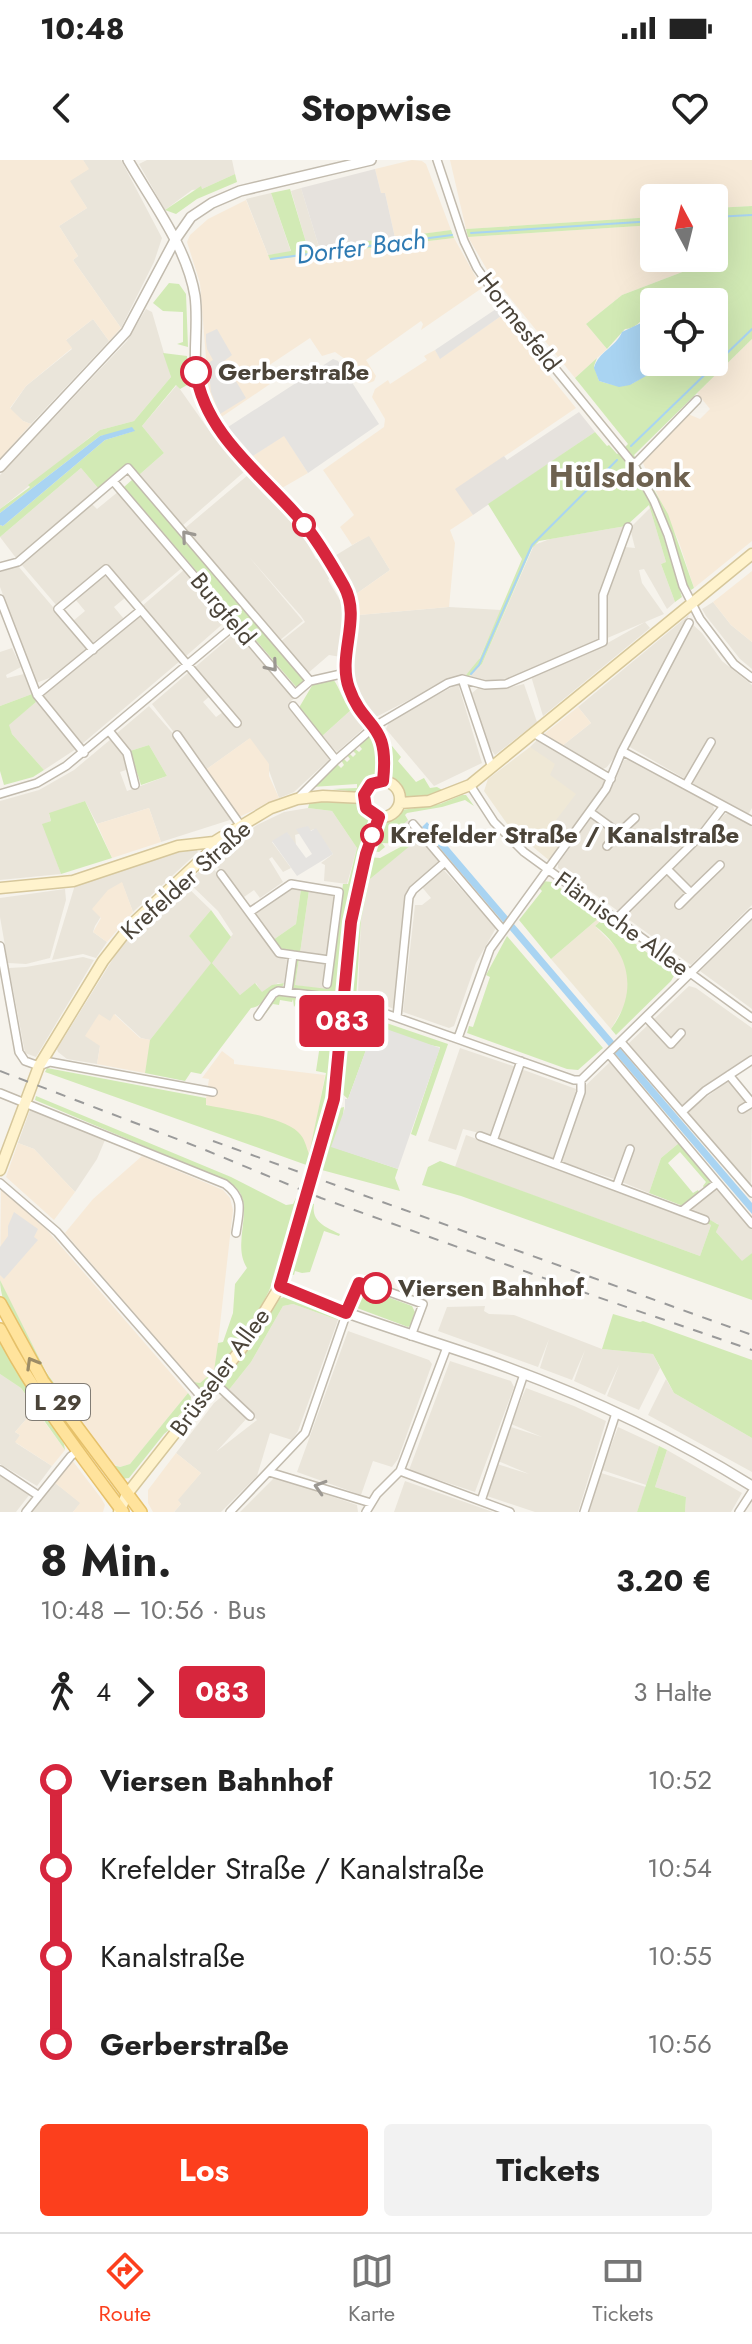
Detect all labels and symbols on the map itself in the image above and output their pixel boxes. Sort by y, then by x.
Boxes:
north arrow [640,184,728,272]
water label: Dorfer Bach [294,220,428,274]
street label: Hormesfeld [469,265,569,379]
place label: Gerberstraße [218,354,369,389]
marker: Gerberstraße [181,357,211,387]
district label: Hülsdonk [549,453,692,499]
unlabelled marker [293,514,315,536]
one-way arrow [182,531,197,546]
street label: Burgfeld [182,565,264,653]
one-way arrow [262,657,277,672]
street label: Krefelder Straße [113,812,259,948]
place label: Krefelder Straße / Kanalstraße [390,817,739,852]
marker: Krefelder Straße / Kanalstraße [361,824,383,846]
street label: Flämische Allee [548,863,697,984]
line badge: 083 [296,995,388,1047]
place label: Viersen Bahnhof [397,1270,586,1305]
marker: Viersen Bahnhof [361,1273,391,1303]
street label: Brüsseler Allee [161,1300,278,1443]
one-way arrow [26,1357,42,1372]
road number: L 29 [26,1384,90,1420]
one-way arrow [314,1480,327,1496]

